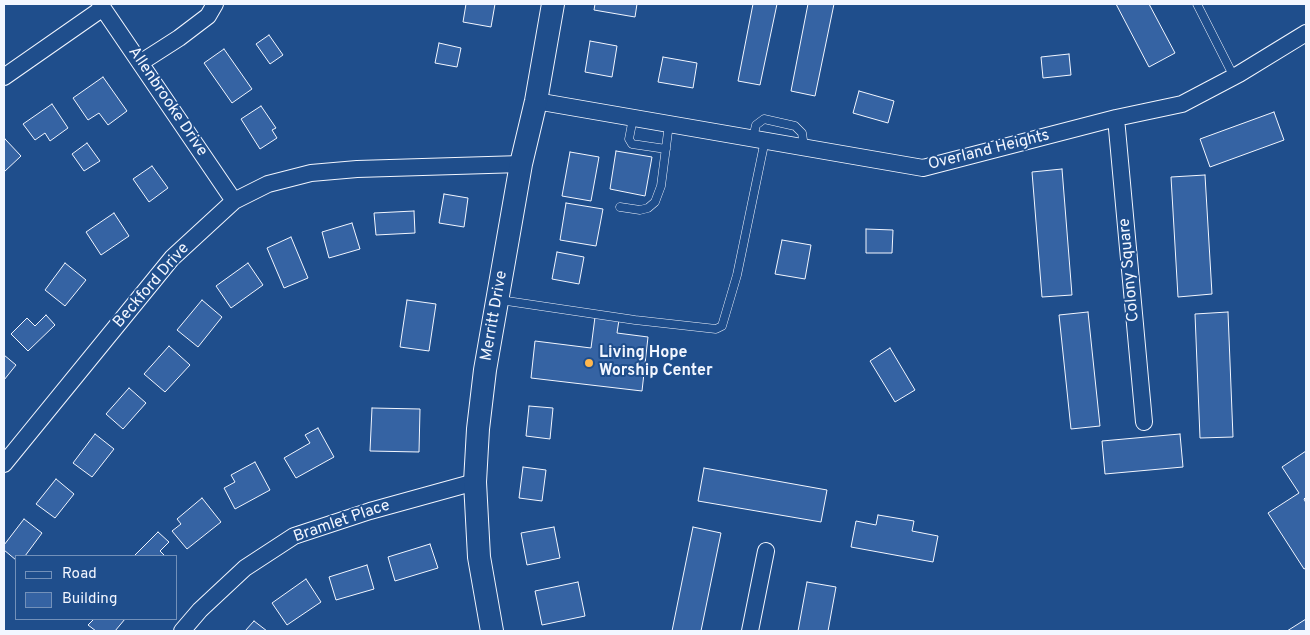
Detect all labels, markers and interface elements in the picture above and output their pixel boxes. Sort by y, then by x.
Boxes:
street label: Allenbrooke Drive [123,44,211,160]
street label: Overland Heights [926,127,1052,175]
street label: Colony Square [1116,217,1144,323]
street label: Beckford Drive [110,240,194,332]
street label: Merritt Drive [478,269,512,363]
place label: Living Hope Worship Center [599,344,713,382]
marker: Living Hope Worship Center [583,357,595,369]
street label: Bramlet Place [291,497,393,547]
legend [15,555,178,620]
text: Road [62,565,97,584]
text: Building [62,590,117,609]

